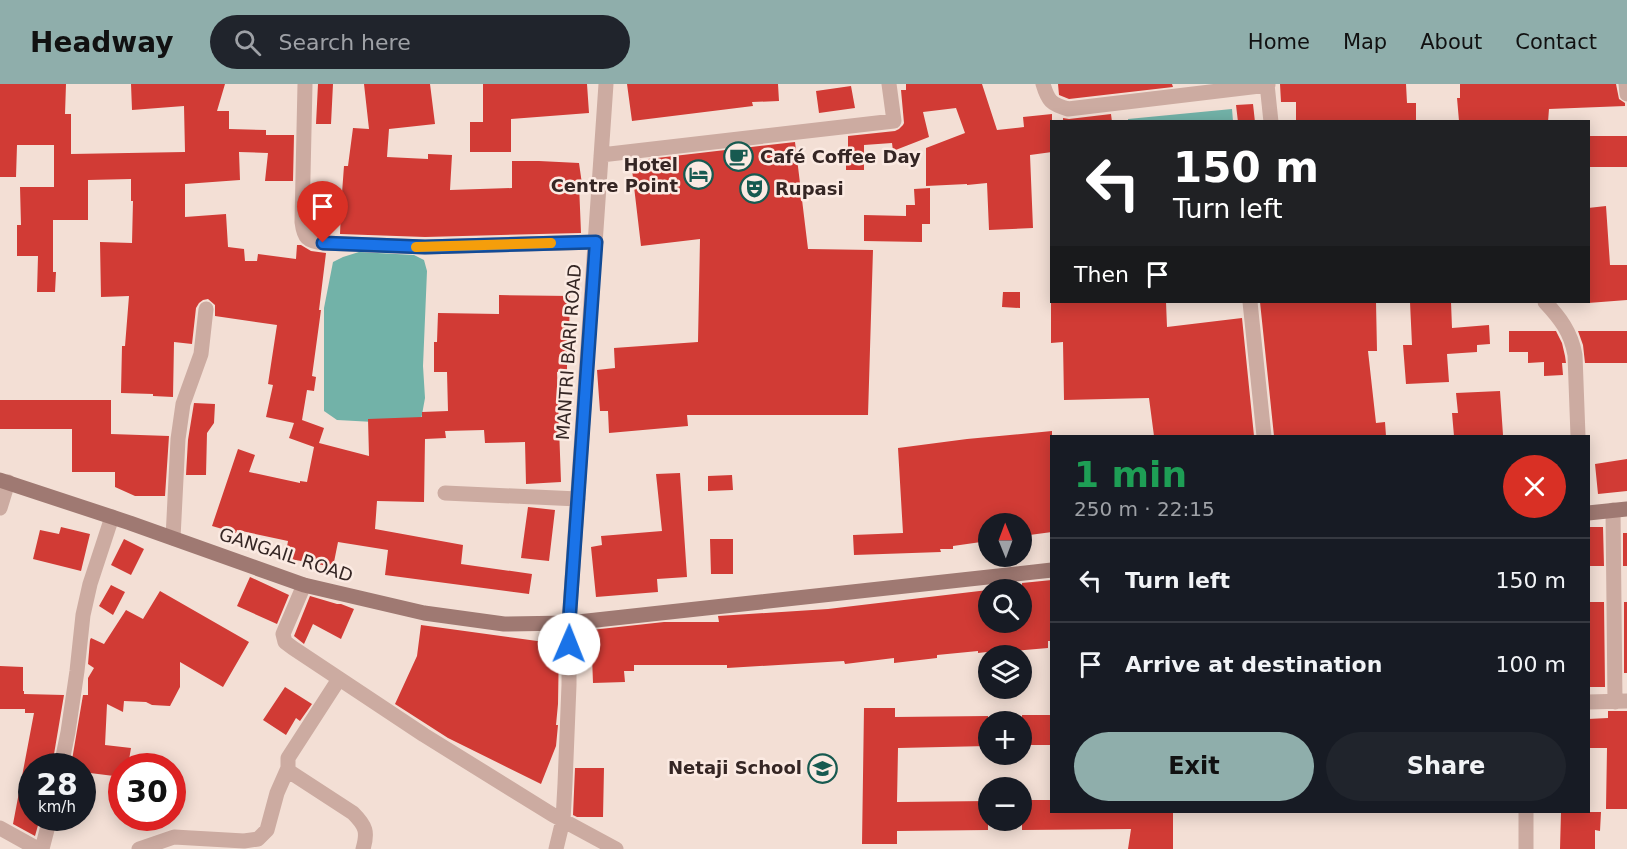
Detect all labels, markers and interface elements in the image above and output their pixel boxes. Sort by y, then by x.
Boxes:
search box [210,15,630,69]
text: Headway [30,26,174,59]
icon: search [231,26,264,59]
text: Search here [279,30,411,55]
text: Home [1248,30,1310,54]
text: Map [1343,30,1387,54]
text: About [1420,30,1482,54]
text: Contact [1515,30,1597,54]
cafe icon: Café Coffee Day [723,141,755,173]
text: 150 m [1173,143,1319,192]
icon: left [1074,144,1152,222]
place label: Café Coffee Day [760,146,921,167]
place label: Hotel Centre Point [551,154,678,196]
hotel icon: Hotel Centre Point [683,159,715,191]
theatre icon: Rupasi [738,173,770,205]
place label: Rupasi [775,178,844,199]
pin [297,181,348,243]
icon: arrive [306,190,339,223]
text: Turn left [1173,193,1283,224]
icon: arrive [1141,258,1174,291]
text: Then [1074,262,1129,287]
street label: MANTRI BARI ROAD [552,263,585,441]
text: 1 min [1074,454,1187,495]
button: close [1503,455,1566,518]
text: 250 m · 22:15 [1074,497,1215,521]
north arrow [978,513,1032,567]
map controls [978,513,1032,831]
street label: GANGAIL ROAD [217,523,356,586]
icon: left [1074,564,1107,597]
text: Turn left [1125,568,1230,593]
text: 150 m [1496,568,1566,593]
button: search [978,579,1032,633]
position arrow [537,612,601,676]
button: layers [978,645,1032,699]
icon: arrive [1074,648,1107,681]
text: Arrive at destination [1125,652,1382,677]
text: 100 m [1496,652,1566,677]
button: + [978,711,1032,765]
button: Exit [1074,732,1314,801]
button: Share [1326,732,1566,801]
school or university icon: Netaji School [807,752,839,784]
speed limit sign: 30 [108,753,186,831]
place label: Netaji School [668,757,802,778]
text: 28 [36,767,78,802]
button: − [978,777,1032,831]
text: km/h [38,798,76,816]

